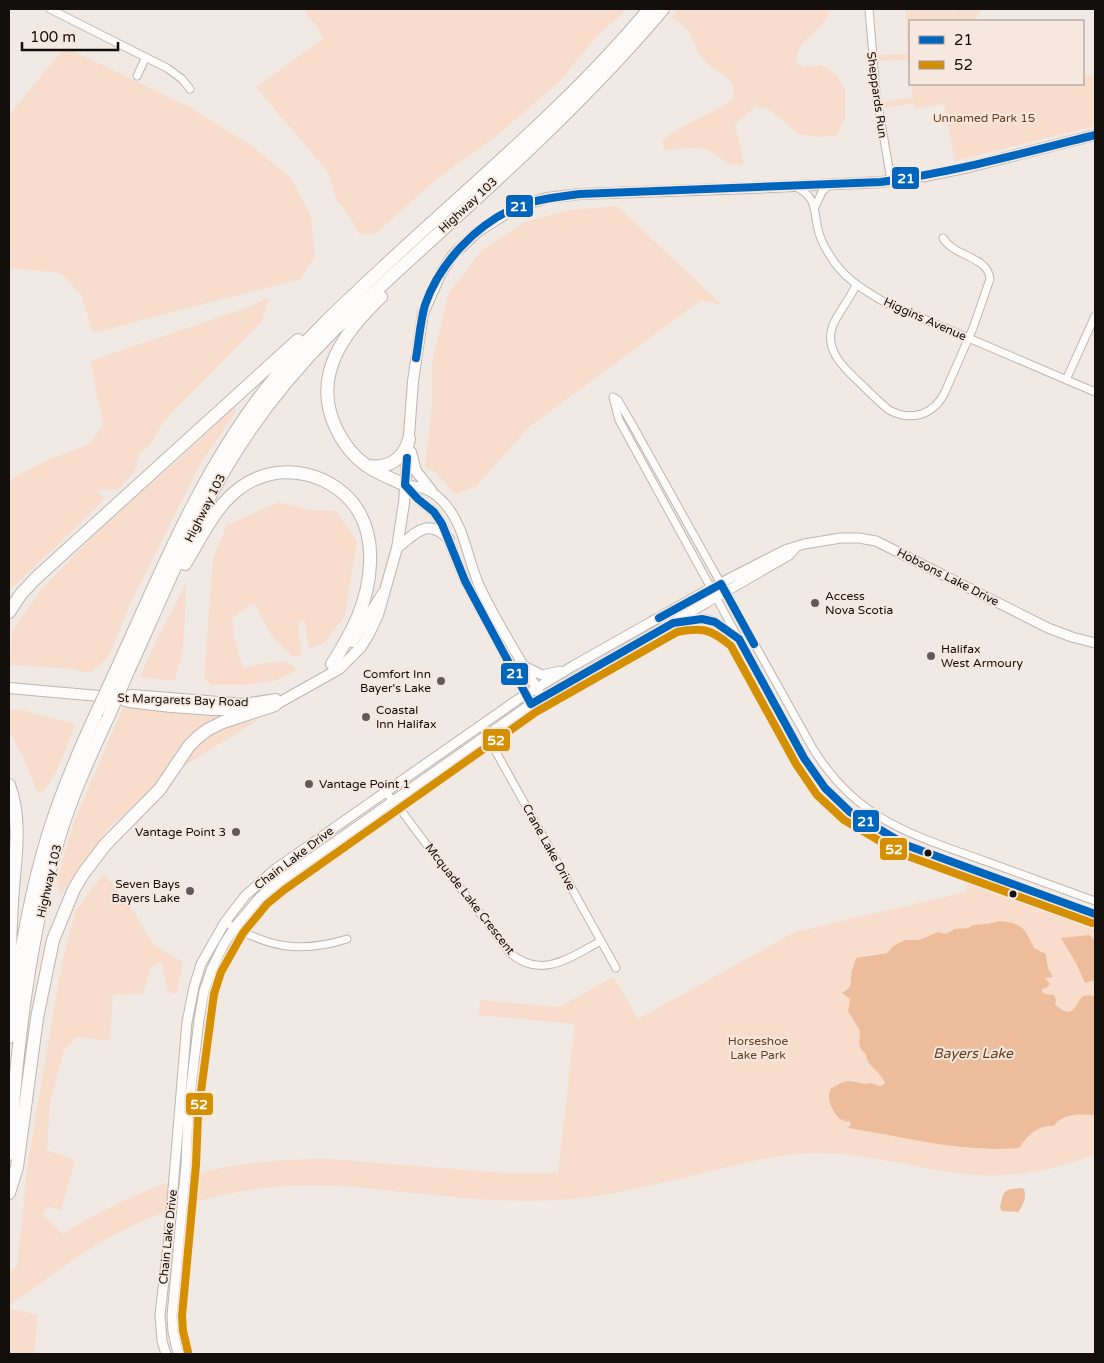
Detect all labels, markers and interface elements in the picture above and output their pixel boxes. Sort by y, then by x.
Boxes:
scale bar [22,20,119,52]
legend [909,20,1084,85]
text: 100 m [30,28,76,46]
text: 21 [954,31,973,49]
street label: Sheppards Run [864,51,890,139]
text: 52 [954,56,973,74]
park label: Unnamed Park 15 [933,111,1035,125]
line badge: 21 [891,166,920,190]
text: 21 [897,170,915,187]
street label: Highway 103 [436,174,500,236]
line badge: 21 [505,194,534,218]
text: 21 [510,198,528,215]
street label: Higgins Avenue [881,294,969,344]
street label: Highway 103 [182,471,228,545]
street label: Hobsons Lake Drive [895,545,1002,609]
place label: Access Nova Scotia [825,589,893,617]
marker: Access Nova Scotia [809,597,821,609]
place label: Halifax West Armoury [941,642,1023,670]
marker: Halifax West Armoury [925,650,937,662]
line badge: 21 [500,662,529,686]
text: 21 [506,665,524,682]
place label: Comfort Inn Bayer's Lake [360,667,431,695]
marker: Comfort Inn Bayer's Lake [435,675,447,687]
street label: St Margarets Bay Road [117,691,249,709]
place label: Coastal Inn Halifax [376,703,436,731]
marker: Coastal Inn Halifax [360,711,372,723]
line badge: 52 [482,728,511,752]
text: 52 [487,732,505,749]
place label: Vantage Point 1 [319,777,410,791]
marker: Vantage Point 1 [303,778,315,790]
street label: Crane Lake Drive [520,801,579,893]
line badge: 21 [852,809,880,833]
text: 21 [857,813,875,830]
street label: Chain Lake Drive [252,824,336,892]
place label: Vantage Point 3 [135,825,226,839]
marker: Vantage Point 3 [230,826,242,838]
line badge: 52 [879,837,908,861]
street label: Mcquade Lake Crescent [422,841,518,958]
text: 52 [885,841,903,858]
street label: Highway 103 [34,843,64,919]
unlabelled marker [923,848,933,858]
place label: Seven Bays Bayers Lake [112,877,180,905]
marker: Seven Bays Bayers Lake [184,885,196,897]
unlabelled marker [1008,889,1018,899]
park label: Horseshoe Lake Park [728,1034,788,1062]
water label: Bayers Lake [933,1045,1014,1062]
line badge: 52 [185,1092,214,1116]
text: 52 [190,1096,208,1113]
street label: Chain Lake Drive [156,1189,180,1285]

